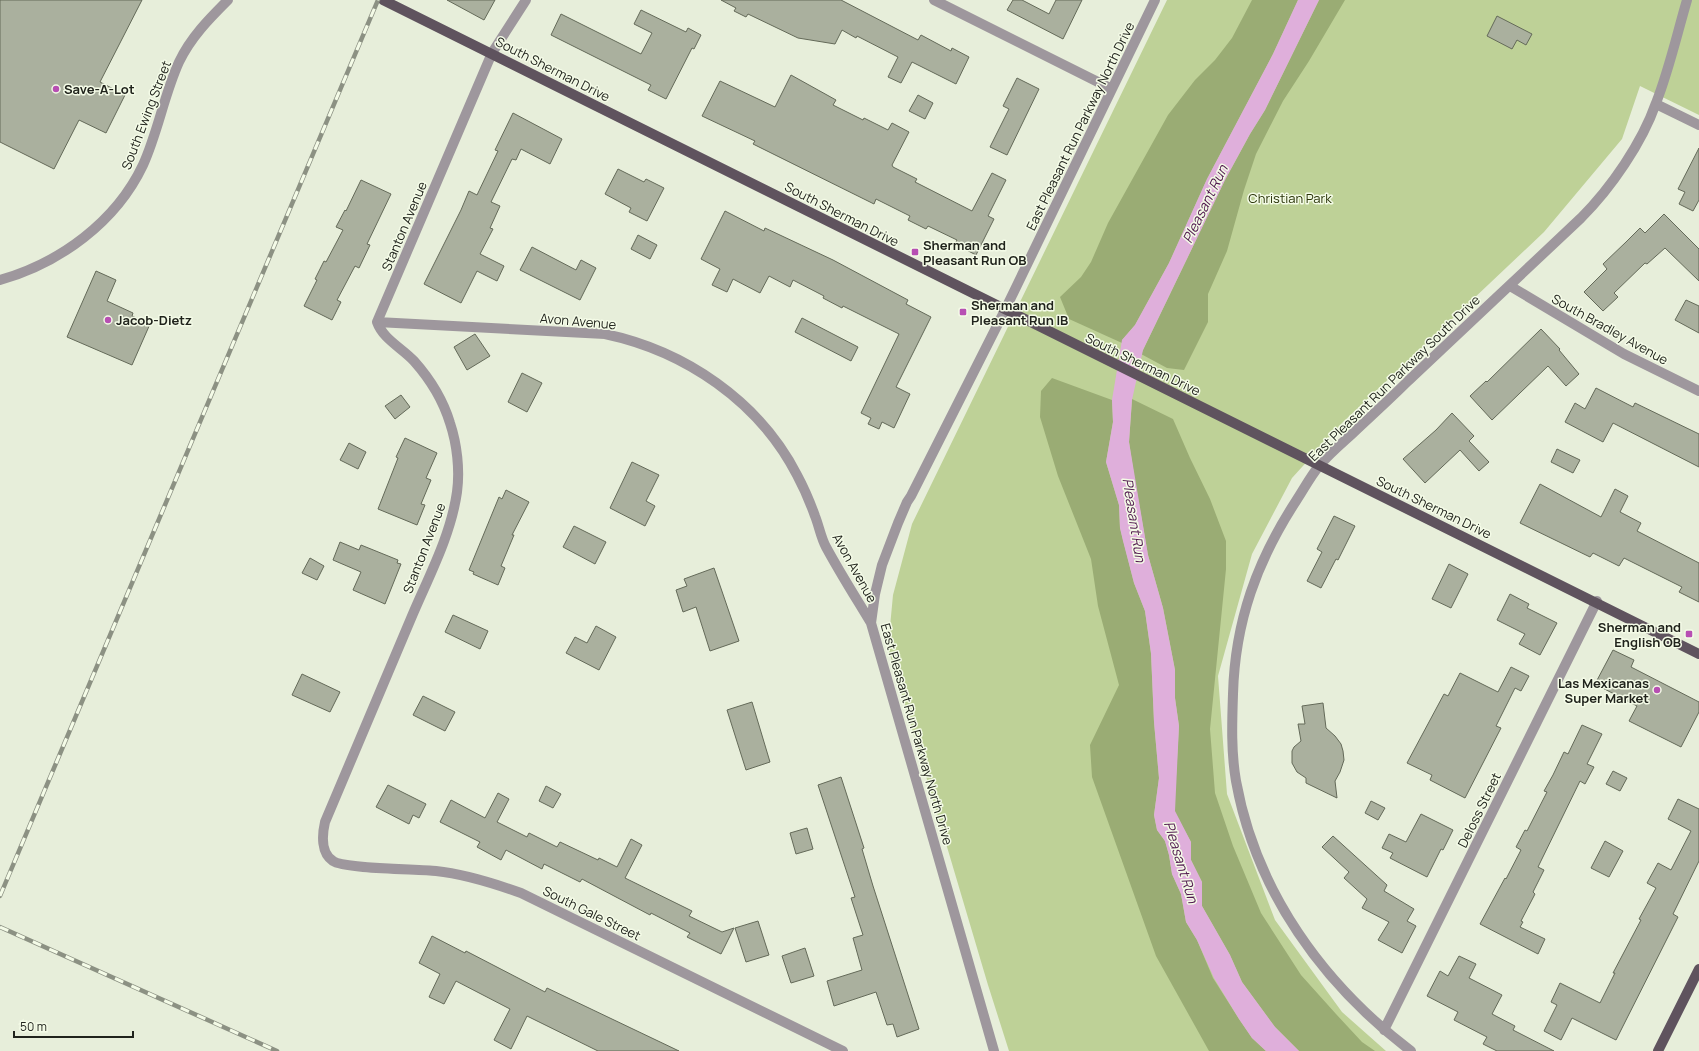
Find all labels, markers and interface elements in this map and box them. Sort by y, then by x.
street label: East Pleasant Run Parkway North Drive [1022,18,1139,233]
street label: South Sherman Drive [493,32,614,106]
street label: South Ewing Street [117,58,175,172]
place label: Save-A-Lot [64,80,135,98]
marker: Save-A-Lot [51,84,61,94]
water label: Pleasant Run [1177,161,1232,246]
street label: South Sherman Drive [782,177,903,251]
street label: Stanton Avenue [377,178,431,274]
park label: Christian Park [1248,189,1332,207]
place label: Sherman and Pleasant Run OB [923,236,1026,269]
marker: Sherman and Pleasant Run OB [910,247,920,257]
street label: South Bradley Avenue [1548,289,1672,369]
street label: East Pleasant Run Parkway South Drive [1304,291,1484,465]
place label: Sherman and Pleasant Run IB [971,296,1068,329]
marker: Sherman and Pleasant Run IB [958,307,968,317]
street label: Avon Avenue [539,309,617,333]
place label: Jacob-Dietz [116,311,192,329]
marker: Jacob-Dietz [103,315,113,325]
street label: South Sherman Drive [1082,328,1204,400]
street label: South Sherman Drive [1373,471,1495,543]
water label: Pleasant Run [1118,477,1151,564]
street label: Stanton Avenue [398,500,450,596]
street label: Avon Avenue [829,530,882,606]
place label: Sherman and English OB [1598,618,1681,651]
street label: East Pleasant Run Parkway North Drive [877,621,957,847]
marker: Sherman and English OB [1684,629,1694,639]
place label: Las Mexicanas Super Market [1558,674,1649,707]
marker: Las Mexicanas Super Market [1652,685,1662,695]
street label: Deloss Street [1453,769,1505,851]
water label: Pleasant Run [1160,819,1203,906]
street label: South Gale Street [540,882,644,944]
scale bar [14,1013,133,1039]
text: 50 m [20,1018,47,1035]

